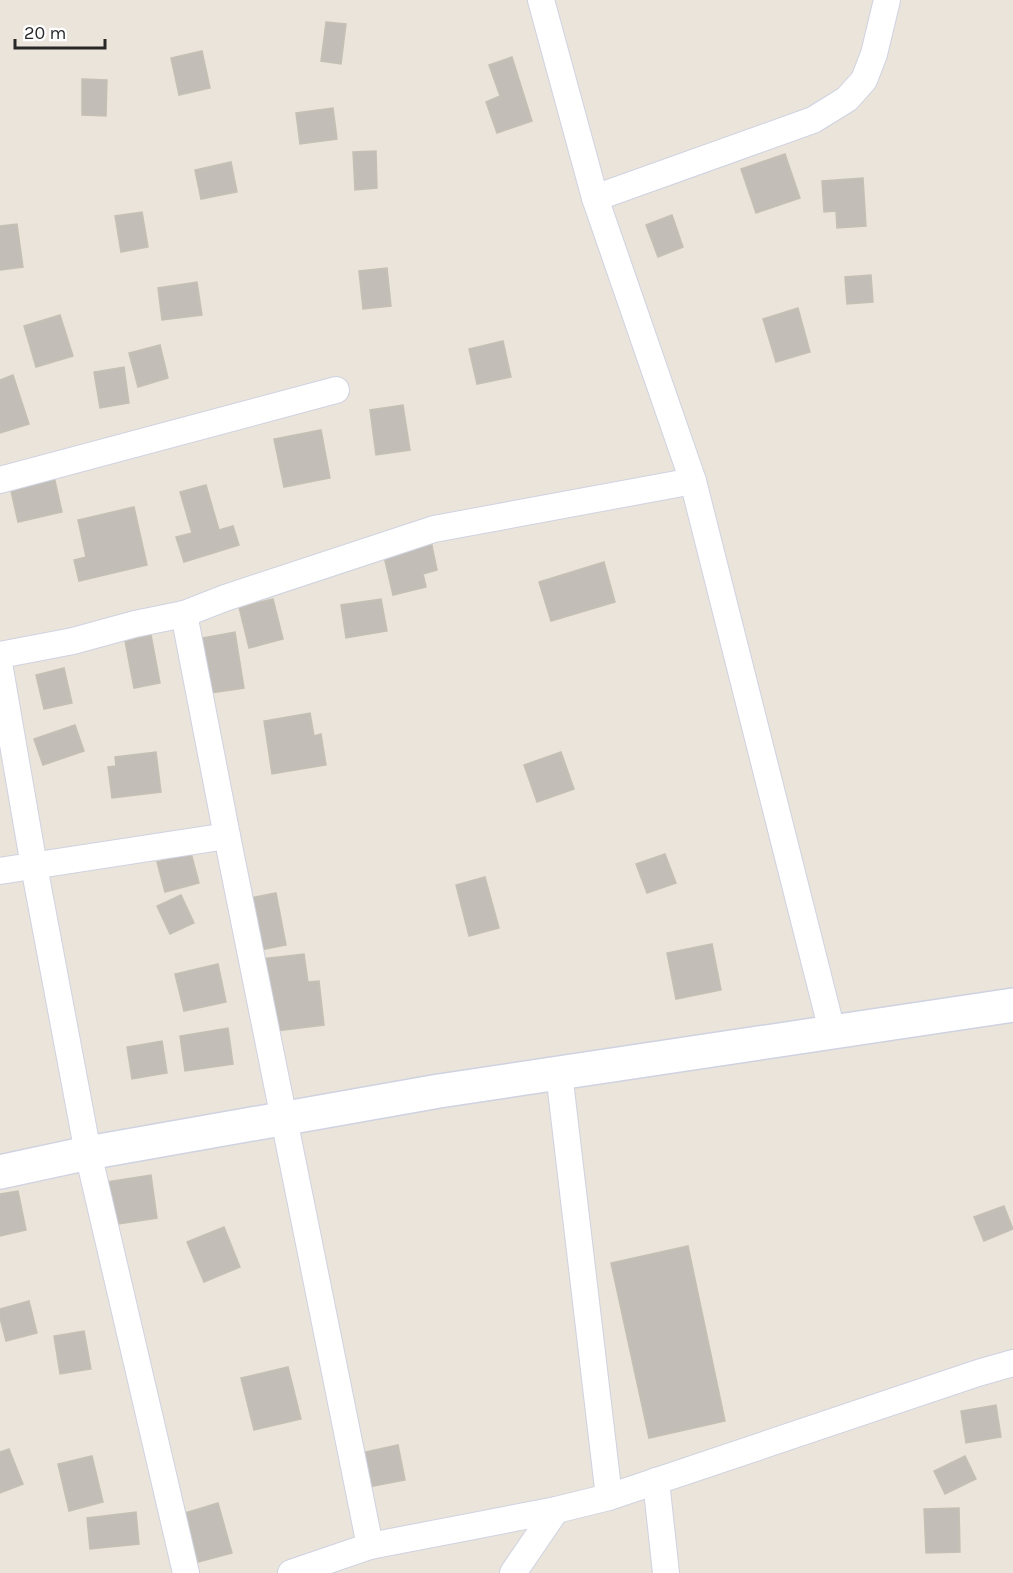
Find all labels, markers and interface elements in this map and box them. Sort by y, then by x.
scale bar [15,12,105,50]
text: 20 m [24,22,66,44]

